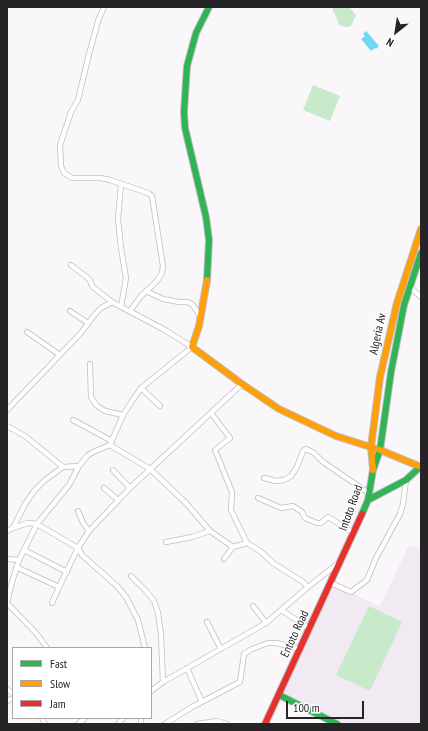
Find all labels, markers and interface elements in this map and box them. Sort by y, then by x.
north arrow [376,12,416,52]
text: N [384,35,396,50]
street label: Algeria Av [367,312,389,356]
street label: Intoto Road [336,483,366,533]
street label: Entoto Road [278,608,312,660]
legend [12,647,152,719]
text: Fast [50,656,67,671]
text: Slow [50,676,70,691]
scale bar [288,693,366,719]
text: Jam [50,696,66,711]
text: 100 m [293,700,320,715]

